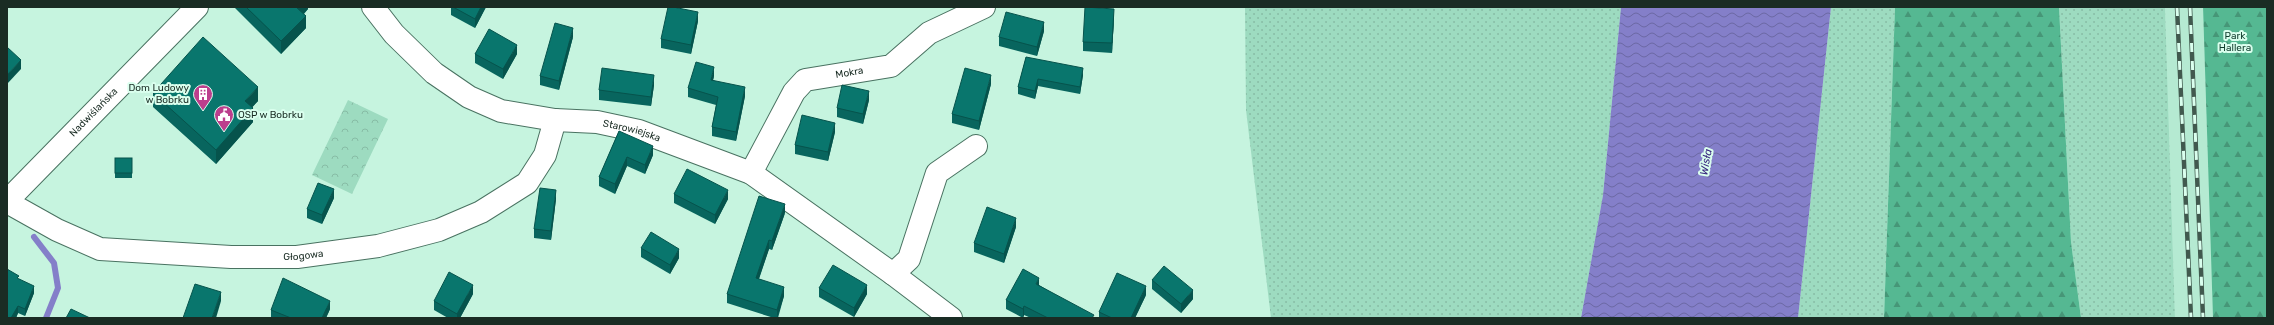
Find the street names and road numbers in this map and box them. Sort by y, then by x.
street label: Mokra [835,65,864,81]
street label: Nadwiślańska [67,85,120,139]
street label: Starowiejska [602,117,662,145]
street label: Głogowa [283,247,324,263]

